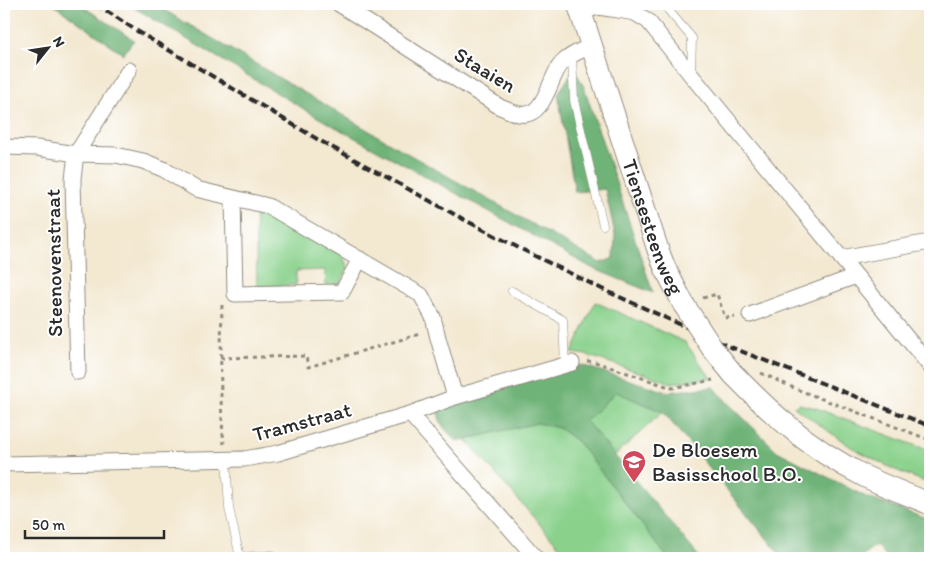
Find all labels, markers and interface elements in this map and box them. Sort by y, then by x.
north arrow [22,22,72,72]
text: N [49,33,69,50]
street label: Staaien [450,41,521,98]
street label: Tiensesteenweg [617,156,690,299]
street label: Steenovenstraat [40,189,67,337]
street label: Tramstraat [250,396,354,447]
place label: De Bloesem Basisschool B.O. [652,437,802,486]
school or university icon: De Bloesem Basisschool B.O. [621,449,647,483]
scale bar [25,507,164,539]
text: 50 m [32,516,65,534]

